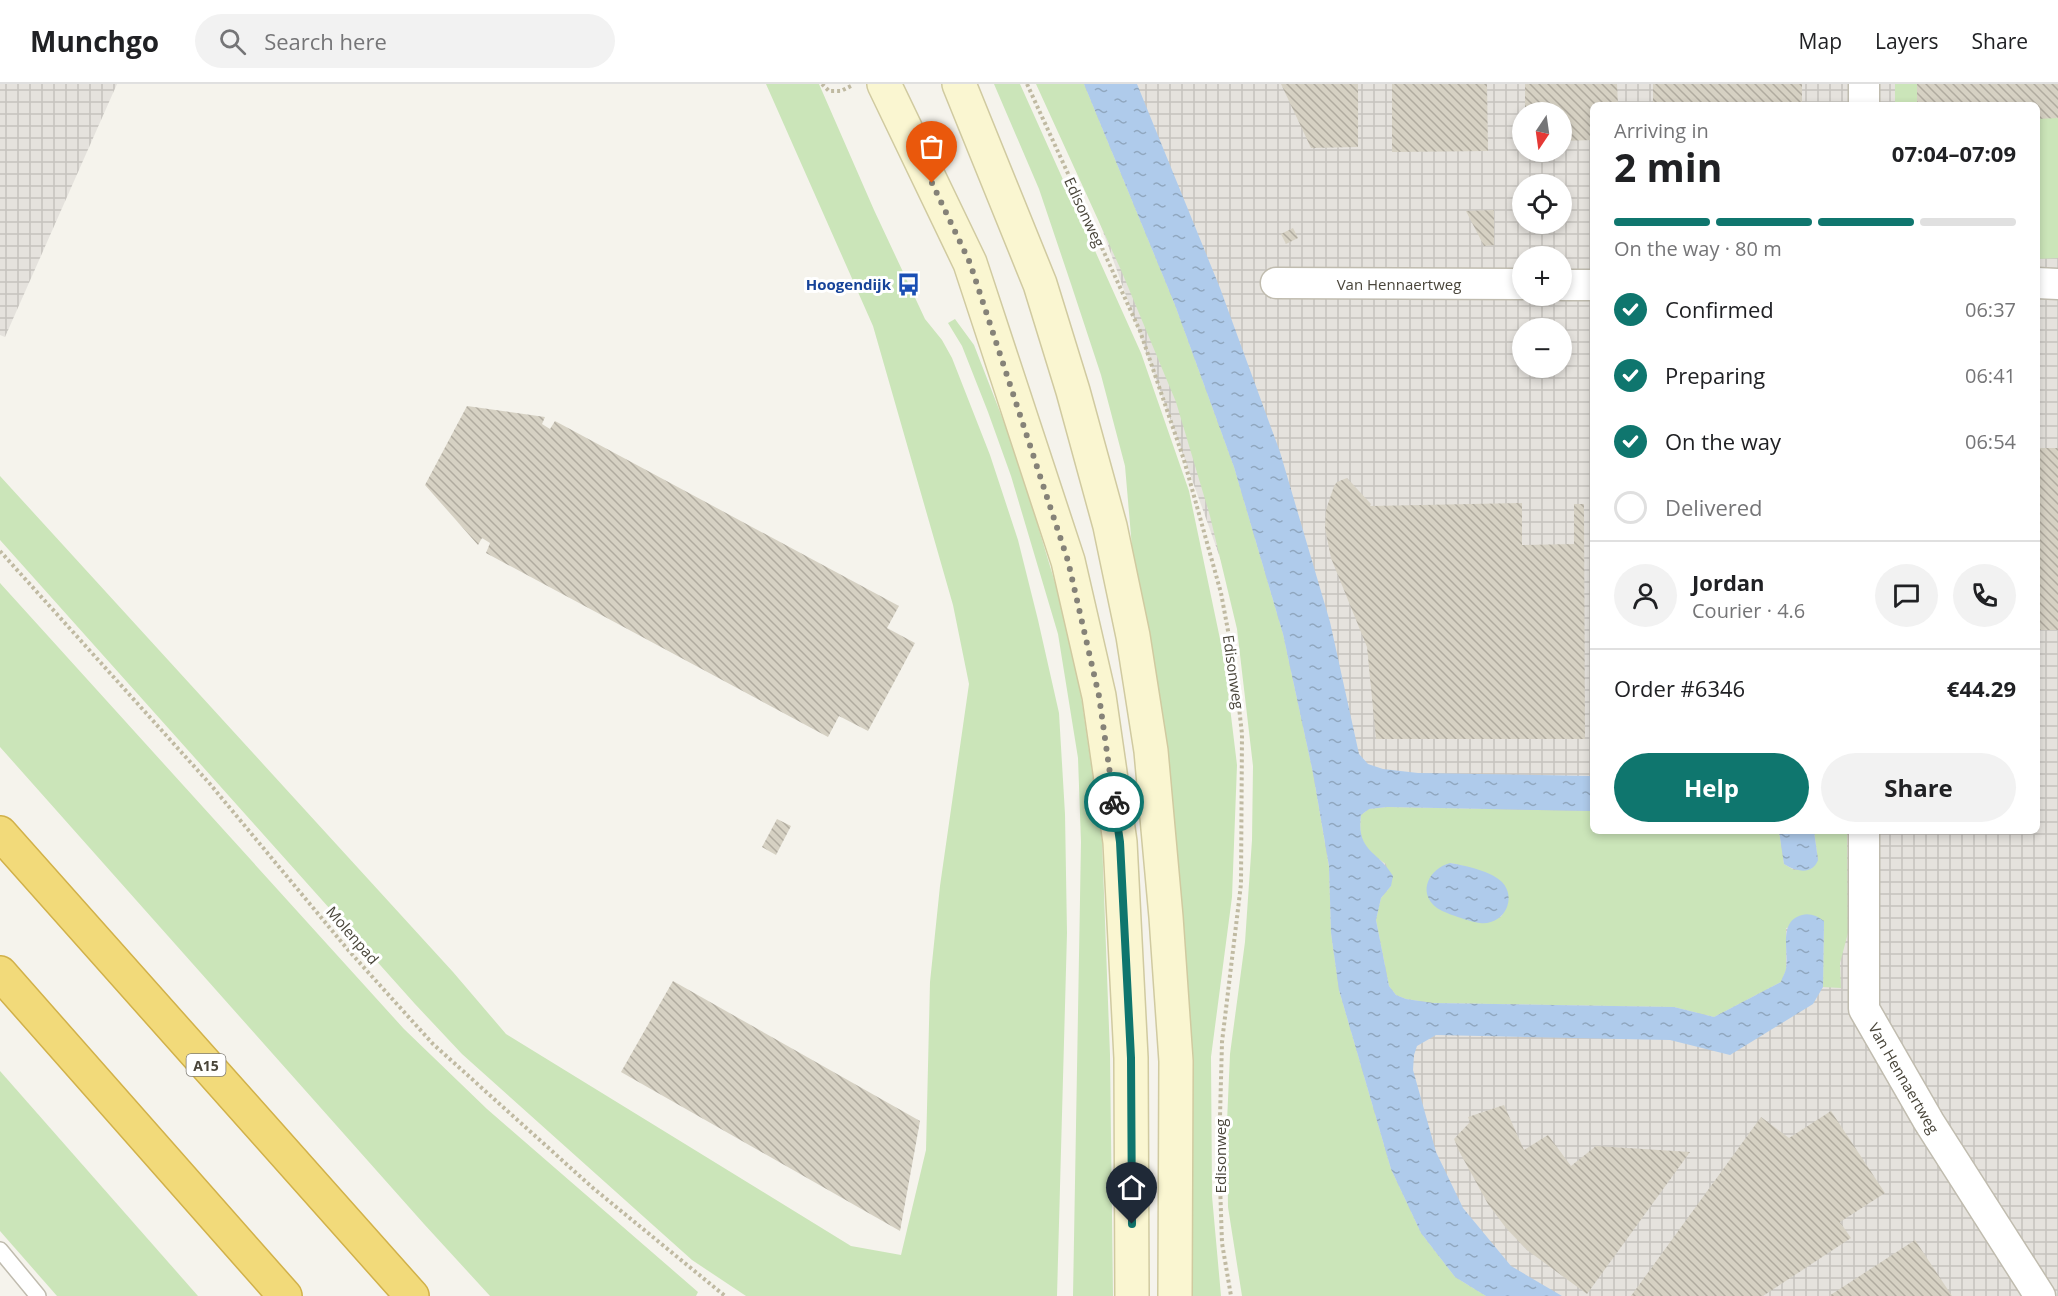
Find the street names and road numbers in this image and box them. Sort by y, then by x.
street label: Edisonweg [1060,174,1110,250]
street label: Van Hennaertweg [1337,274,1461,294]
street label: Edisonweg [1219,634,1249,710]
street label: Molenpad [322,902,384,968]
street label: Van Hennaertweg [1864,1019,1944,1137]
road number: A15 [186,1054,226,1076]
street label: Edisonweg [1210,1119,1230,1193]

